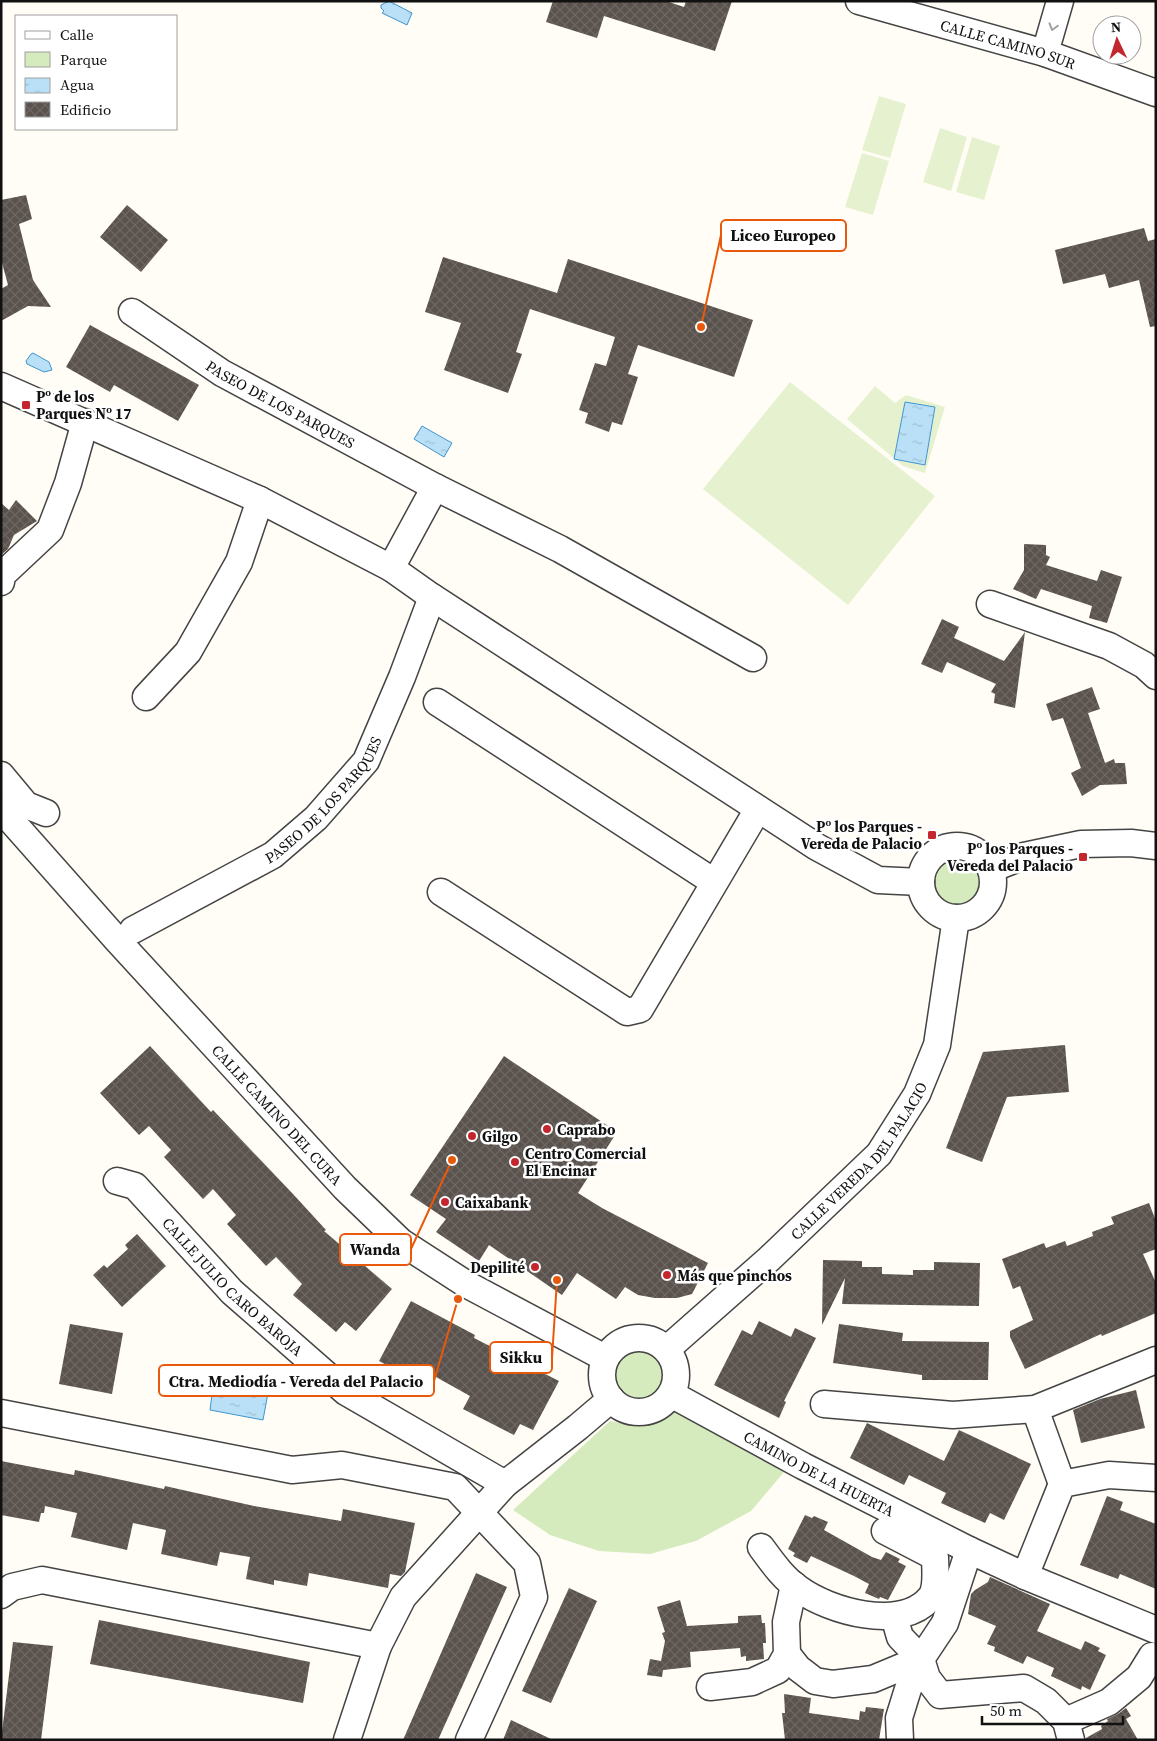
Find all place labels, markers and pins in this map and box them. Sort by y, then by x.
callout: Liceo Europeo [721,220,846,251]
place label: Pº de los Parques Nº 17 [36,386,131,424]
marker: Pº de los Parques Nº 17 [20,399,32,411]
place label: Pº los Parques - Vereda de Palacio [801,816,923,854]
marker: Pº los Parques - Vereda de Palacio [926,829,938,841]
place label: Pº los Parques - Vereda del Palacio [947,838,1074,876]
marker: Pº los Parques - Vereda del Palacio [1077,851,1089,863]
place label: Caprabo [557,1119,616,1140]
marker: Caprabo [541,1123,553,1135]
place label: Gilgo [482,1126,518,1147]
marker: Gilgo [466,1130,478,1142]
place label: Centro Comercial El Encinar [525,1143,646,1181]
marker: Centro Comercial El Encinar [509,1156,521,1168]
place label: Caixabank [455,1192,528,1213]
marker: Caixabank [439,1196,451,1208]
callout: Wanda [340,1234,411,1265]
place label: Depilité [470,1257,525,1278]
marker: Depilité [529,1261,541,1273]
place label: Más que pinchos [677,1265,792,1286]
marker: Más que pinchos [661,1269,673,1281]
callout: Sikku [490,1342,552,1373]
callout: Ctra. Mediodía - Vereda del Palacio [159,1365,434,1396]

